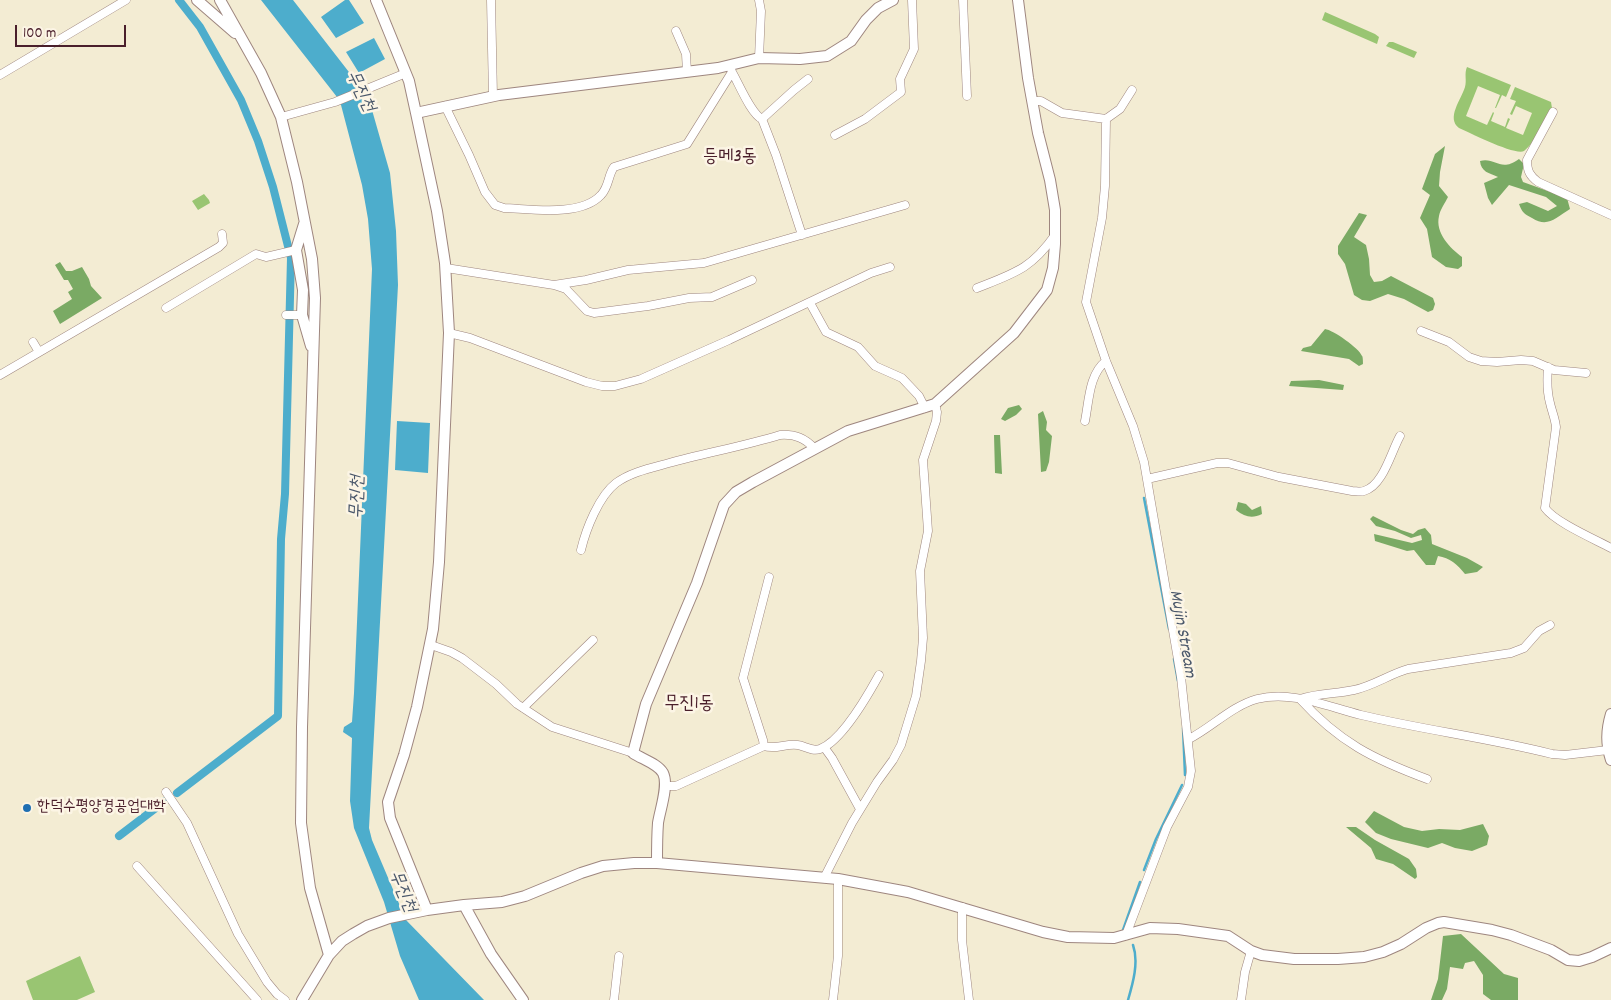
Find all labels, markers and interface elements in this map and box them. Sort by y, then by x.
scale bar [18,15,129,47]
text: 100 m [23,23,56,45]
water label: 무진천 [340,68,378,116]
district label: 등메3동 [703,147,757,169]
water label: 무진천 [347,475,371,519]
water label: Mujin Stream [1163,588,1199,680]
district label: 무진1동 [664,694,714,716]
place label: 한덕수평양경공업대학 [37,798,166,818]
marker: 한덕수평양경공업대학 [21,802,33,814]
water label: 무진천 [383,868,419,916]

